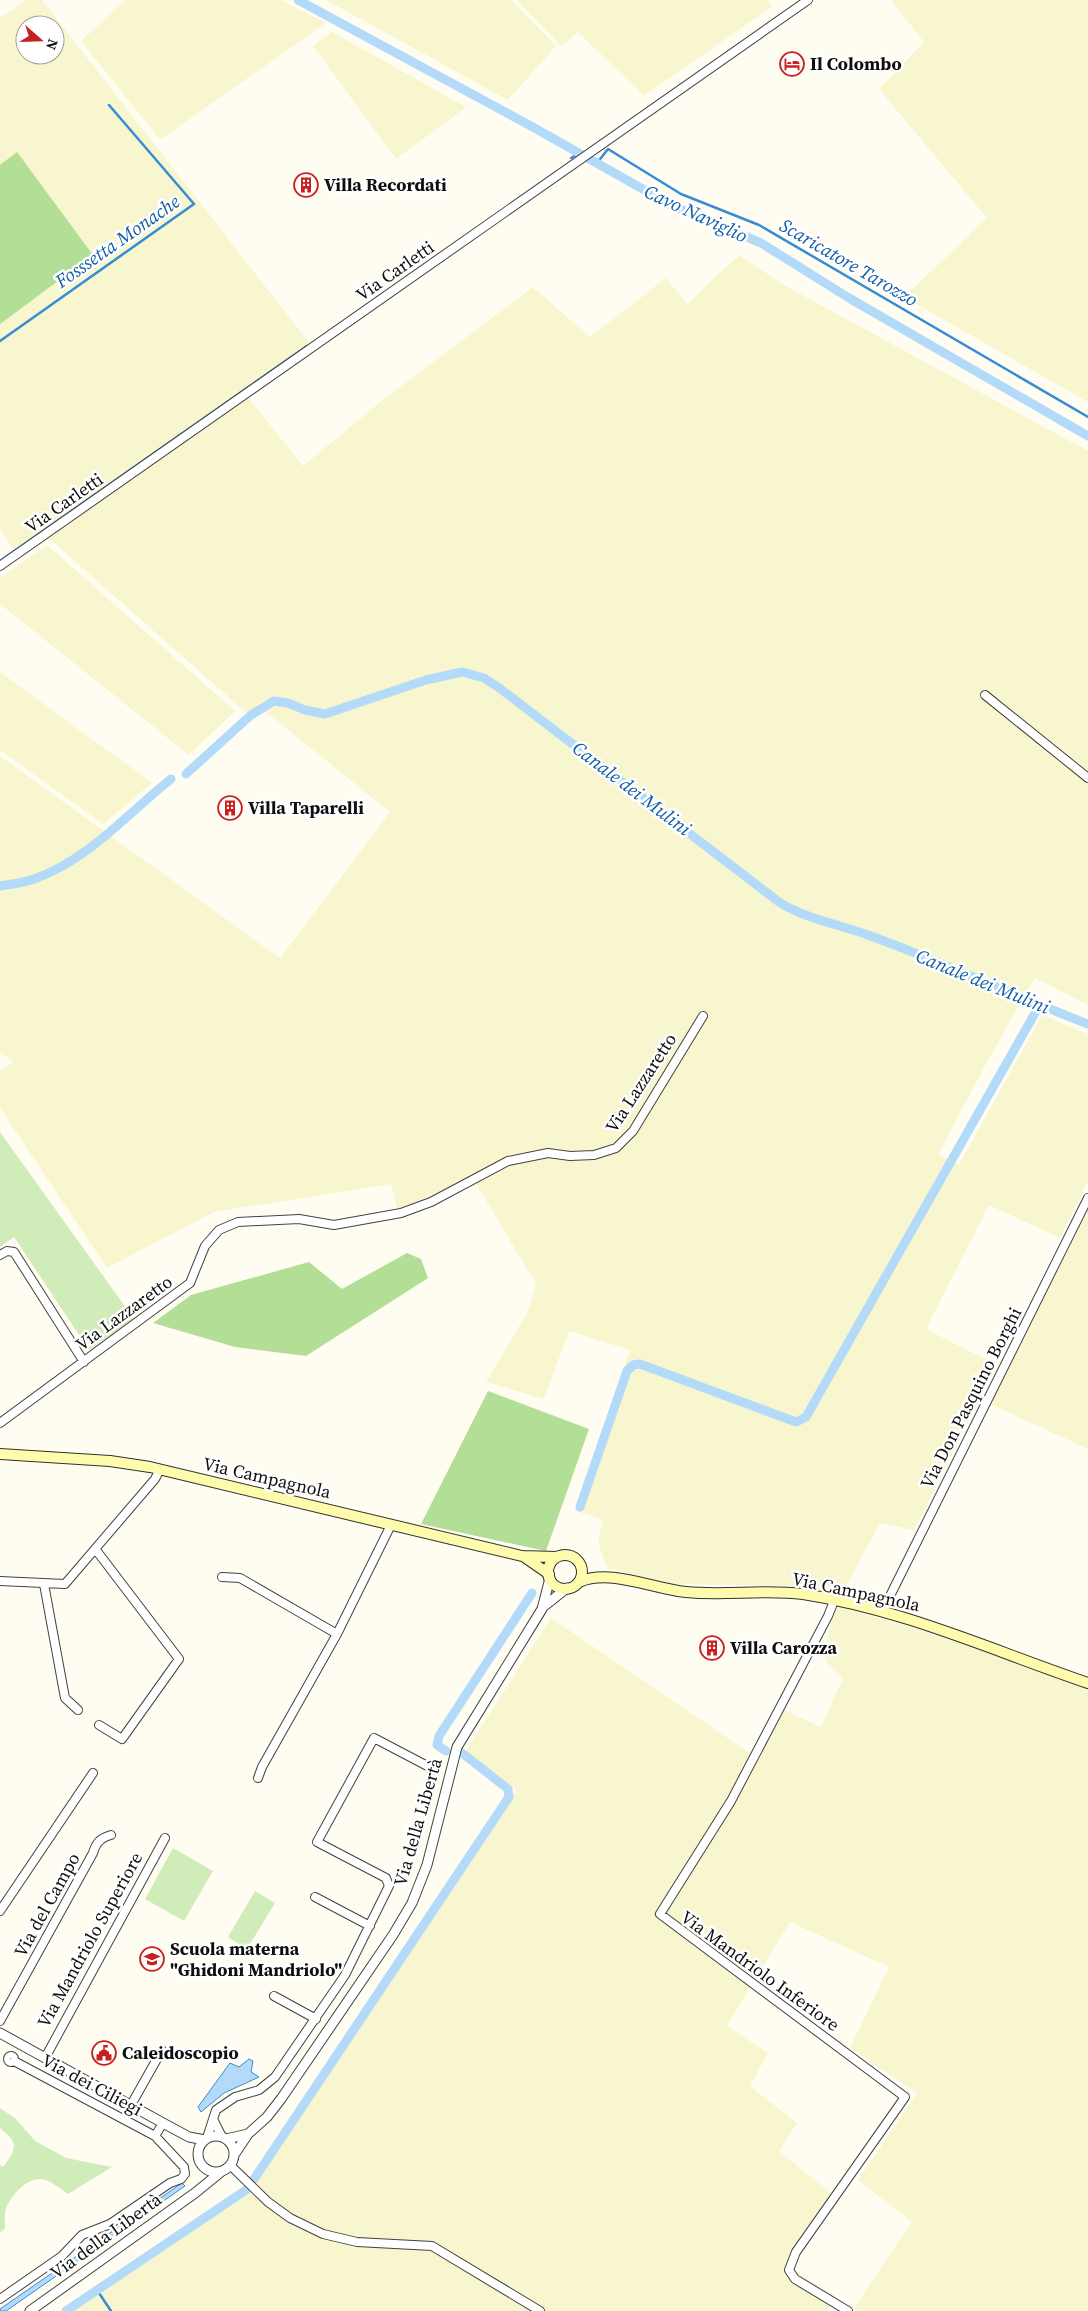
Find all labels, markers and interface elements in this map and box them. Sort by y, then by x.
north arrow [15,15,65,65]
text: N [41,36,63,53]
hotel icon: Il Colombo [779,51,805,77]
place label: Il Colombo [810,51,902,76]
building icon: Villa Recordati [293,172,319,198]
place label: Villa Recordati [324,172,447,197]
water label: Cavo Naviglio [640,178,752,248]
water label: Fosssetta Monache [49,188,185,294]
water label: Scaricatore Tarozzo [775,212,923,312]
street label: Via Carletti [351,235,439,307]
street label: Via Carletti [20,467,108,539]
water label: Canale dei Mulini [567,735,697,841]
building icon: Villa Taparelli [217,795,243,821]
place label: Villa Taparelli [248,795,364,820]
water label: Canale dei Mulini [912,942,1054,1020]
street label: Via Lazzaretto [599,1028,682,1137]
street label: Via Lazzaretto [70,1269,177,1356]
street label: Via Don Pasquino Borghi [914,1303,1027,1493]
street label: Via Campagnola [201,1451,334,1505]
street label: Via Campagnola [790,1566,923,1617]
building icon: Villa Carozza [699,1635,725,1661]
place label: Villa Carozza [730,1635,837,1660]
street label: Via della Libertà [387,1754,448,1889]
street label: Via del Campo [8,1848,86,1961]
street label: Via Mandriolo Superiore [31,1848,148,2032]
street label: Via Mandriolo Inferiore [676,1904,845,2037]
place label: Scuola materna "Ghidoni Mandriolo" [170,1936,342,1982]
school or university icon: Scuola materna "Ghidoni Mandriolo" [139,1946,165,1972]
public building icon: Caleidoscopio [91,2040,117,2066]
place label: Caleidoscopio [122,2040,239,2065]
street label: Via dei Ciliegi [38,2048,147,2122]
street label: Via della Libertà [45,2186,167,2285]

